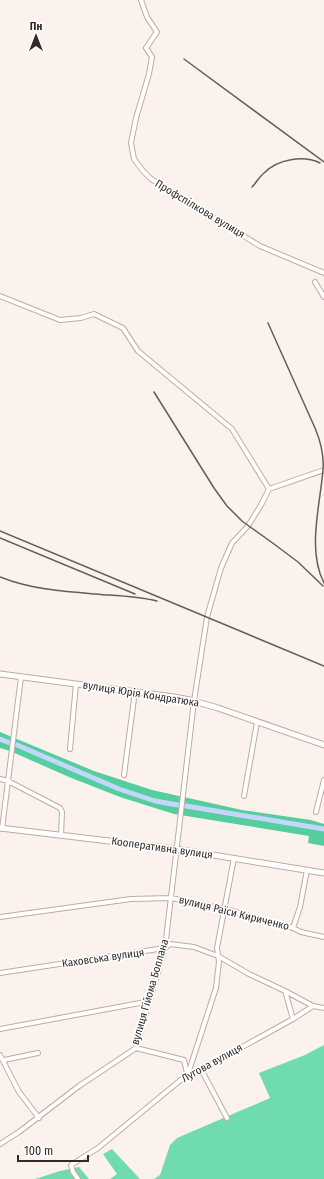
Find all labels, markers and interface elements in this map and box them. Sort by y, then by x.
north arrow [16,16,56,56]
text: Пн [30,20,42,33]
street label: Профспілкова вулиця [153,177,247,241]
street label: вулиця Юрія Кондратюка [82,678,200,710]
street label: Кооперативна вулиця [110,834,214,862]
street label: вулиця Раїси Кириченко [177,893,291,933]
street label: вулиця Гійома Боплана [129,938,171,1046]
street label: Каховська вулиця [61,946,145,970]
street label: Лугова вулиця [179,1041,245,1085]
scale bar [18,1137,88,1163]
text: 100 m [24,1144,53,1158]

